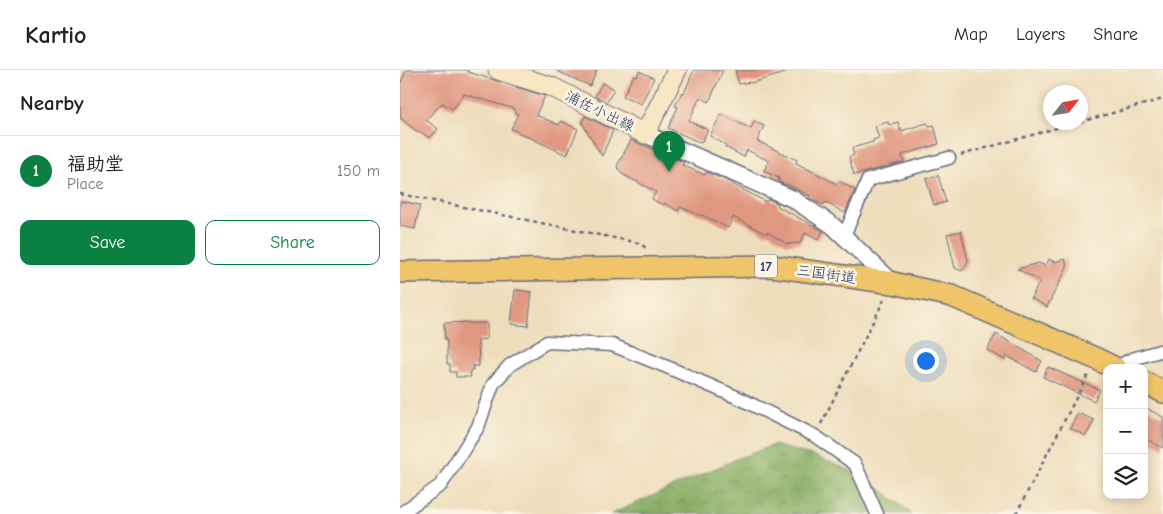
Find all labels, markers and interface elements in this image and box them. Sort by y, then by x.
text: Kartio [25,21,87,49]
text: Map [954,24,988,45]
text: Layers [1016,24,1065,45]
text: Share [1093,24,1138,45]
north arrow [1043,85,1088,130]
street label: 浦佐小出線 [562,86,638,136]
text: Nearby [20,91,84,115]
pin: 1 [653,131,685,172]
text: 福助堂 [67,153,124,175]
text: 1 [33,162,39,180]
text: 150 m [337,162,380,180]
text: Place [67,175,103,193]
button: Save [20,220,195,265]
button: Share [205,220,380,265]
road number: 17 [755,255,777,278]
street label: 三国街道 [795,261,857,287]
your location [913,348,939,374]
map controls [1103,364,1148,499]
button: + [1103,364,1148,409]
button: − [1103,409,1148,454]
button: layers [1103,454,1148,499]

